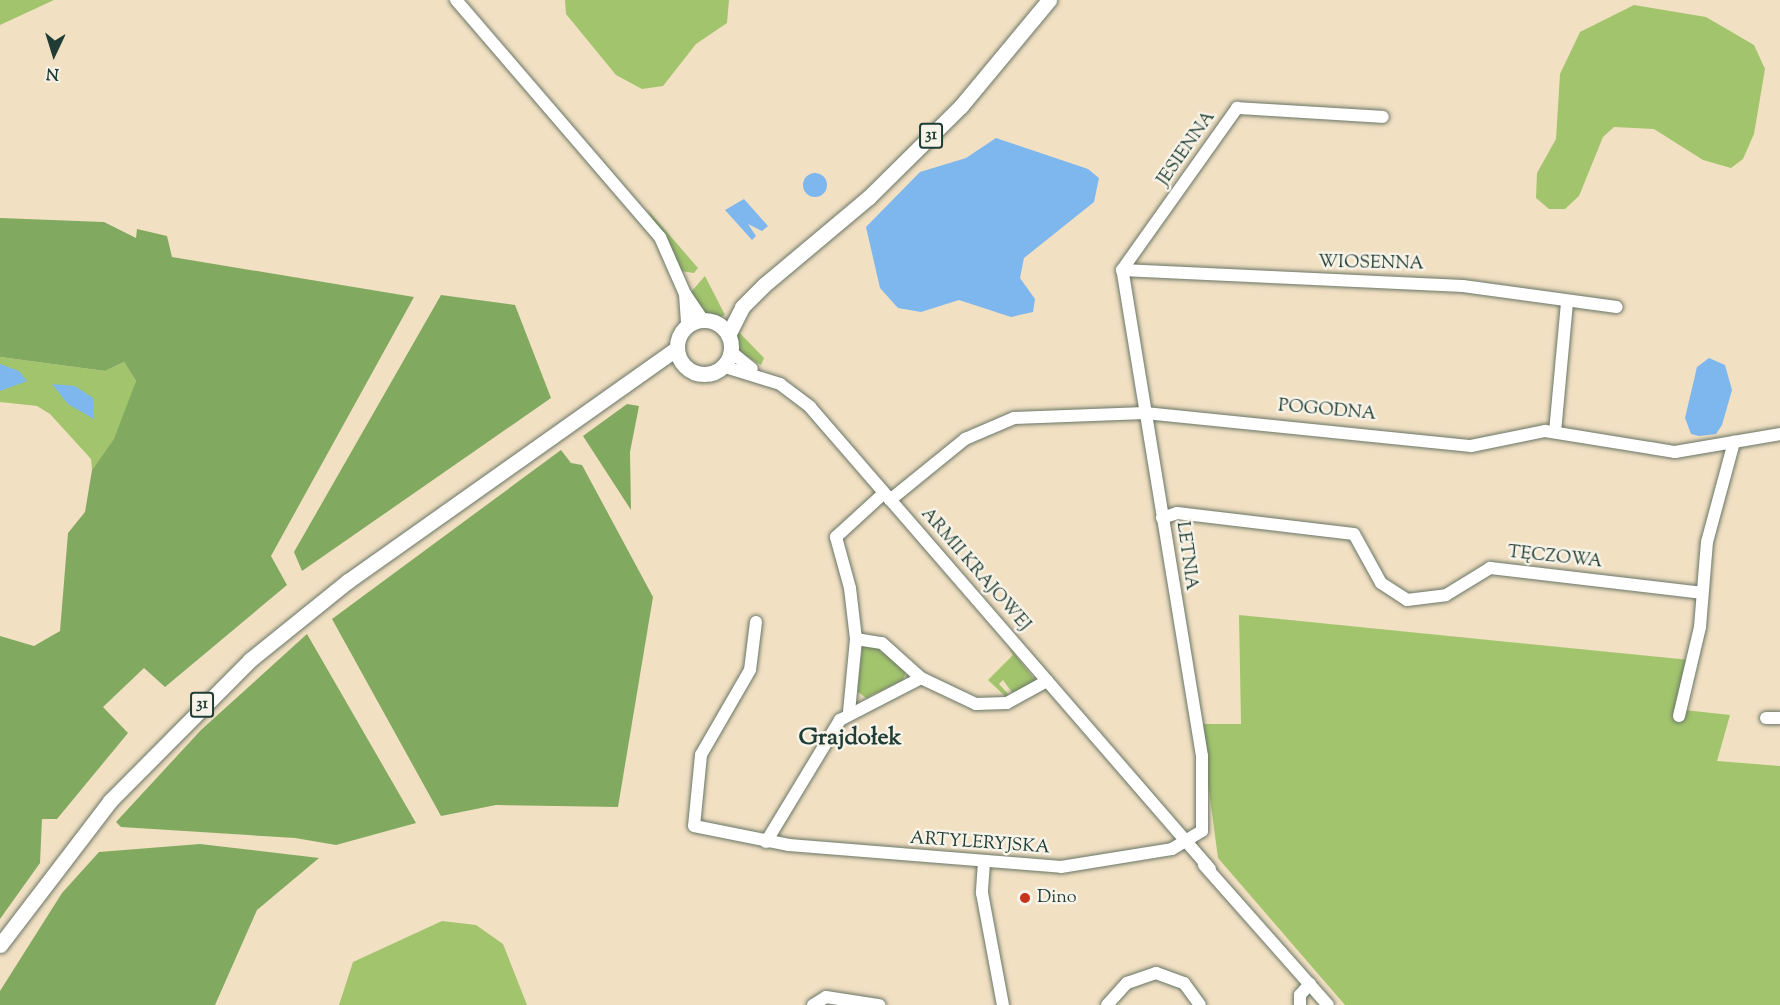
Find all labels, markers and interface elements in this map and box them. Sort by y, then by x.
north arrow [24,24,84,84]
text: N [46,61,60,84]
street label: JESIENNA [1153,107,1221,191]
road number: 31 [919,123,943,149]
street label: WIOSENNA [1318,252,1424,276]
street label: POGODNA [1277,396,1377,426]
street label: ARMII KRAJOWEJ [916,504,1034,636]
street label: LETNIA [1170,520,1202,592]
street label: TĘCZOWA [1507,542,1603,574]
road number: 31 [190,692,214,718]
district label: Grajdołek [798,725,902,753]
street label: ARTYLERYJSKA [909,828,1051,860]
place label: Dino [1037,887,1077,909]
marker: Dino [1018,891,1032,905]

